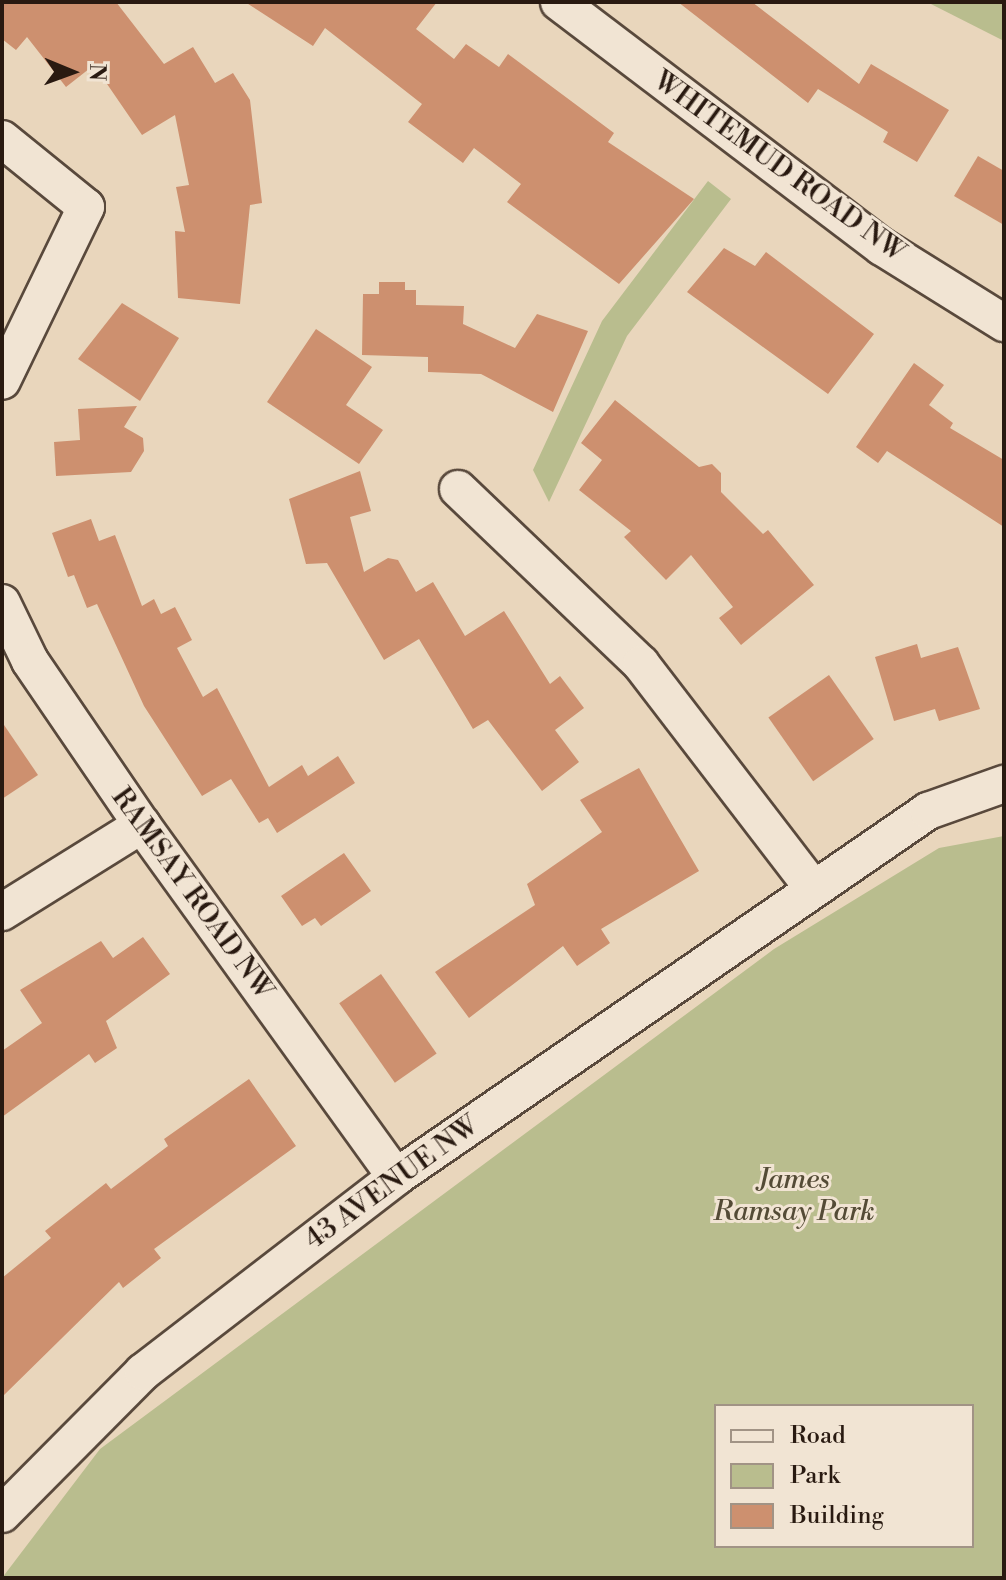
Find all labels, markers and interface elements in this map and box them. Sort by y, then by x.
north arrow [32,32,112,112]
text: N [83,63,110,81]
street label: WHITEMUD ROAD NW [647,64,911,270]
street label: RAMSAY ROAD NW [104,781,280,1007]
street label: 43 AVENUE NW [299,1109,485,1257]
park label: James Ramsay Park [713,1163,875,1229]
legend [714,1404,974,1548]
text: Road [790,1421,846,1451]
text: Park [790,1461,840,1491]
text: Building [790,1501,884,1531]

